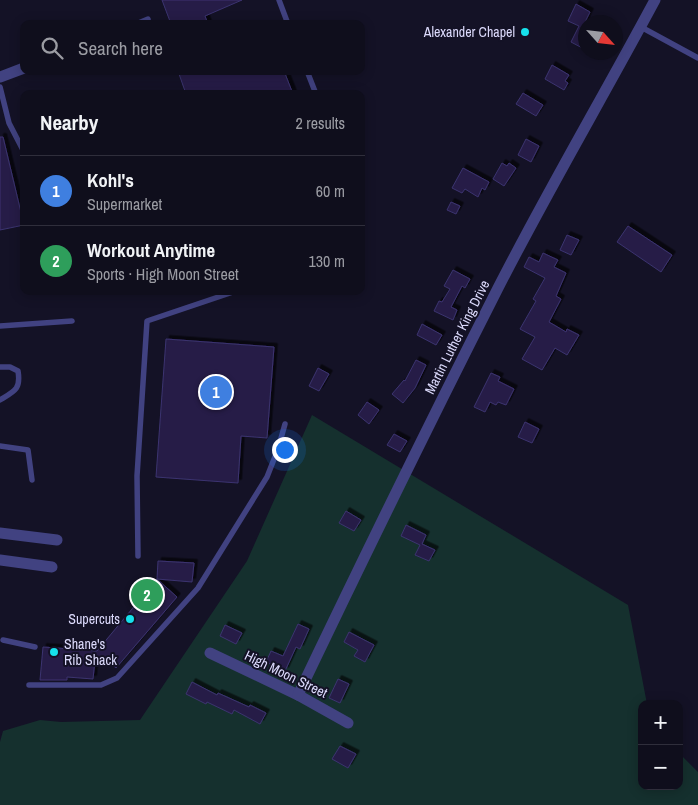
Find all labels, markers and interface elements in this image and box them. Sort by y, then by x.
north arrow [578,15,623,60]
search box [20,20,365,75]
place label: Alexander Chapel [423,23,515,41]
marker: Alexander Chapel [519,26,531,38]
icon: search [38,34,66,62]
text: Search here [78,35,163,61]
text: Nearby [40,108,98,137]
text: 2 results [295,112,345,134]
text: Kohl's [87,167,134,193]
text: 1 [52,180,60,202]
text: 60 m [316,180,345,202]
text: Supermarket [87,193,162,215]
text: Workout Anytime [87,237,215,263]
text: 2 [52,250,60,272]
text: 130 m [309,250,345,272]
text: Sports · High Moon Street [87,263,239,285]
street label: Martin Luther King Drive [420,277,494,397]
pin: 1 [200,373,232,411]
your location [272,437,298,463]
pin: 2 [131,576,163,614]
place label: Supercuts [68,610,120,628]
marker: Supercuts [124,613,136,625]
place label: Shane's Rib Shack [64,635,117,669]
marker: Shane's Rib Shack [48,646,60,658]
street label: High Moon Street [242,646,330,702]
map controls [638,700,683,790]
button: + [638,700,683,745]
button: − [638,745,683,790]

